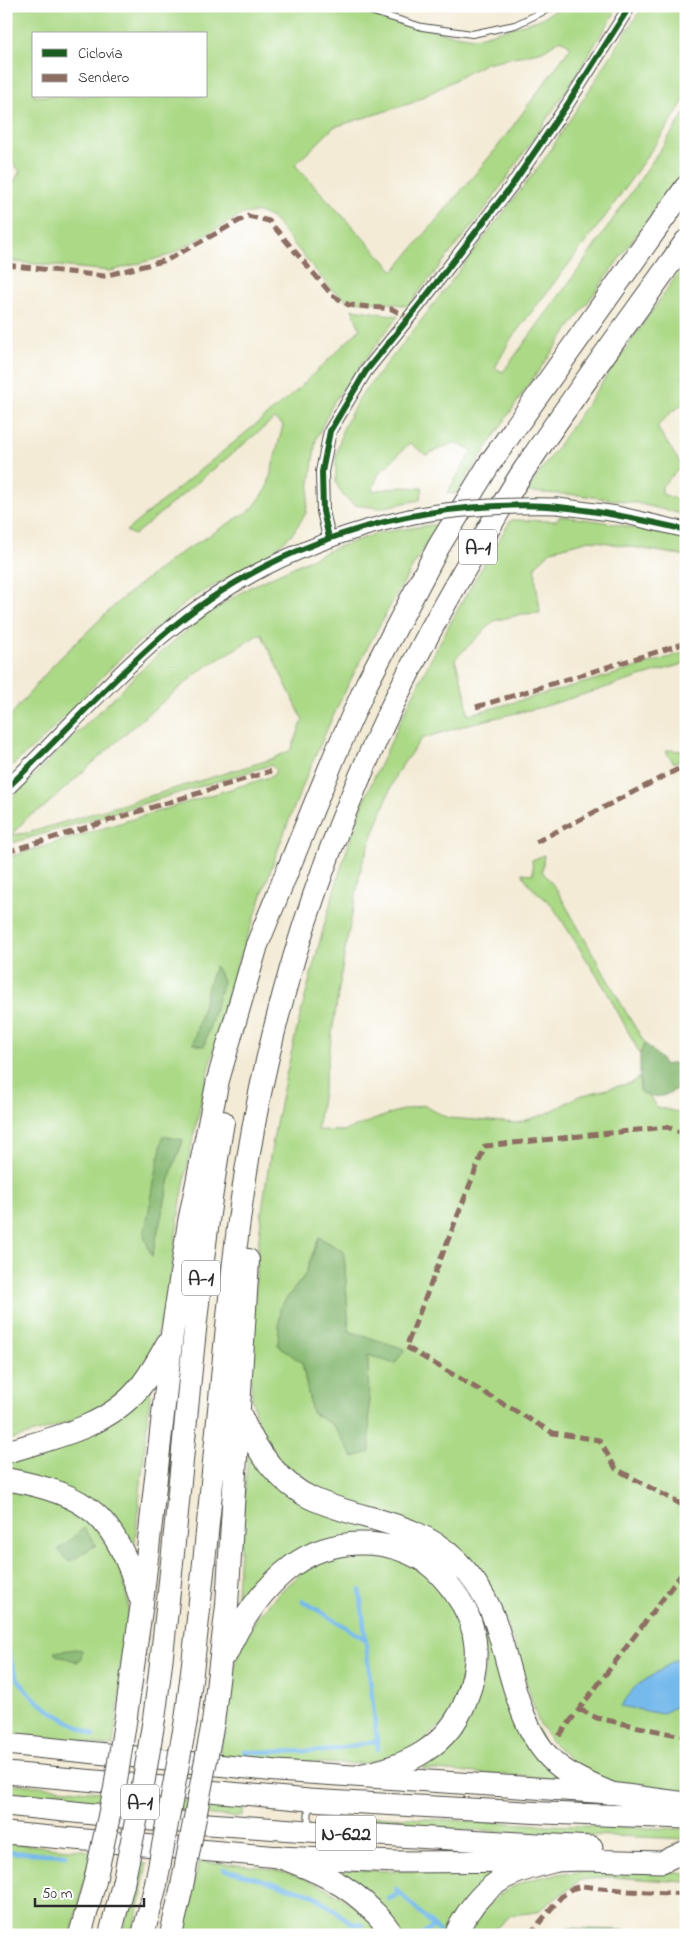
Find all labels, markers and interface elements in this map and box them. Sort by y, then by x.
legend [32,32,208,98]
text: Ciclovía [78,43,123,65]
text: Sendero [78,67,130,89]
road number: A-1 [459,530,497,564]
road number: A-1 [182,1260,220,1296]
road number: A-1 [121,1784,159,1820]
road number: N-622 [316,1816,376,1850]
scale bar [35,1876,144,1908]
text: 50 m [42,1883,73,1905]

